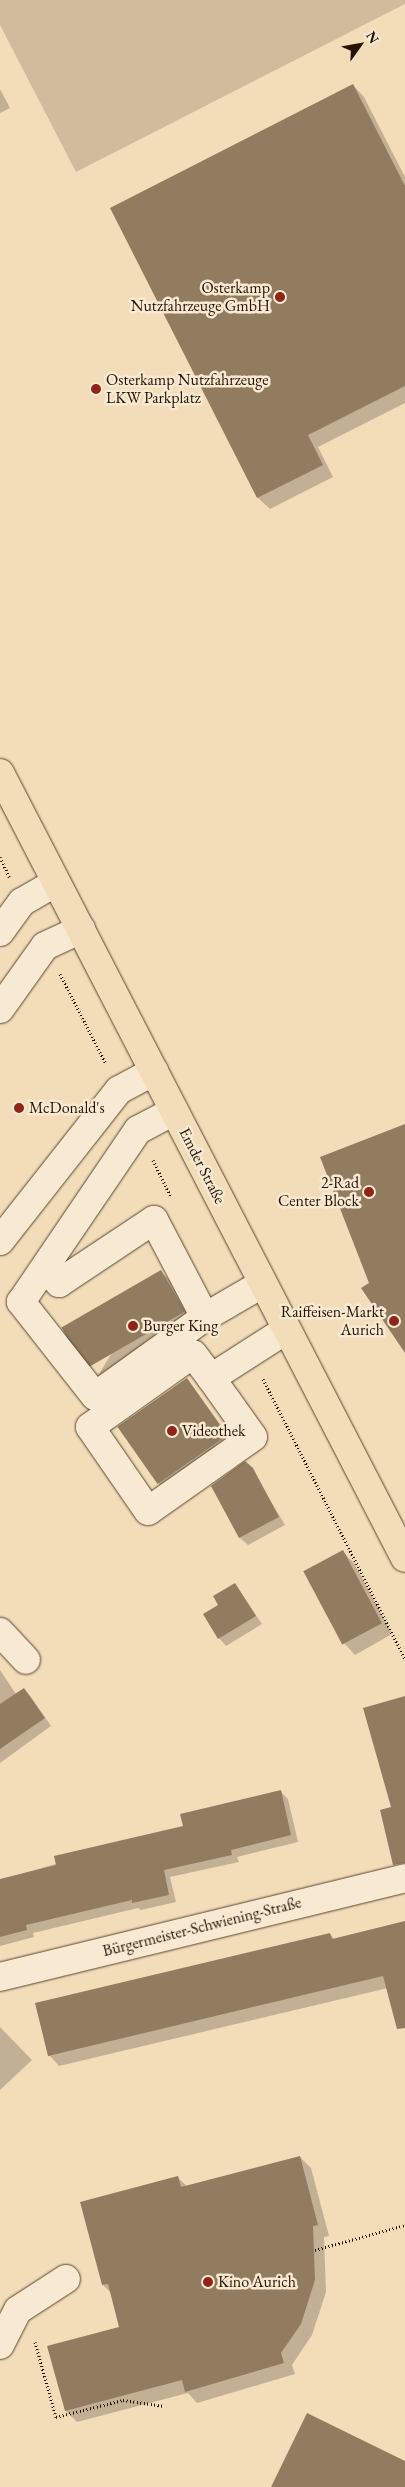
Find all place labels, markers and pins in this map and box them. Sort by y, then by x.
place label: Osterkamp Nutzfahrzeuge GmbH [131,278,270,316]
marker: Osterkamp Nutzfahrzeuge GmbH [274,291,286,303]
place label: Osterkamp Nutzfahrzeuge LKW Parkplatz [106,370,269,408]
marker: Osterkamp Nutzfahrzeuge LKW Parkplatz [90,383,102,395]
place label: McDonald's [29,1098,105,1118]
marker: McDonald's [13,1102,25,1114]
place label: 2-Rad Center Block [278,1173,359,1211]
marker: 2-Rad Center Block [363,1186,375,1198]
place label: Raiffeisen-Markt Aurich [281,1302,384,1340]
marker: Raiffeisen-Markt Aurich [388,1315,400,1327]
place label: Burger King [143,1316,218,1336]
marker: Burger King [127,1320,139,1332]
place label: Videothek [182,1421,245,1441]
marker: Videothek [166,1425,178,1437]
place label: Kino Aurich [218,2272,296,2292]
marker: Kino Aurich [202,2276,214,2288]

